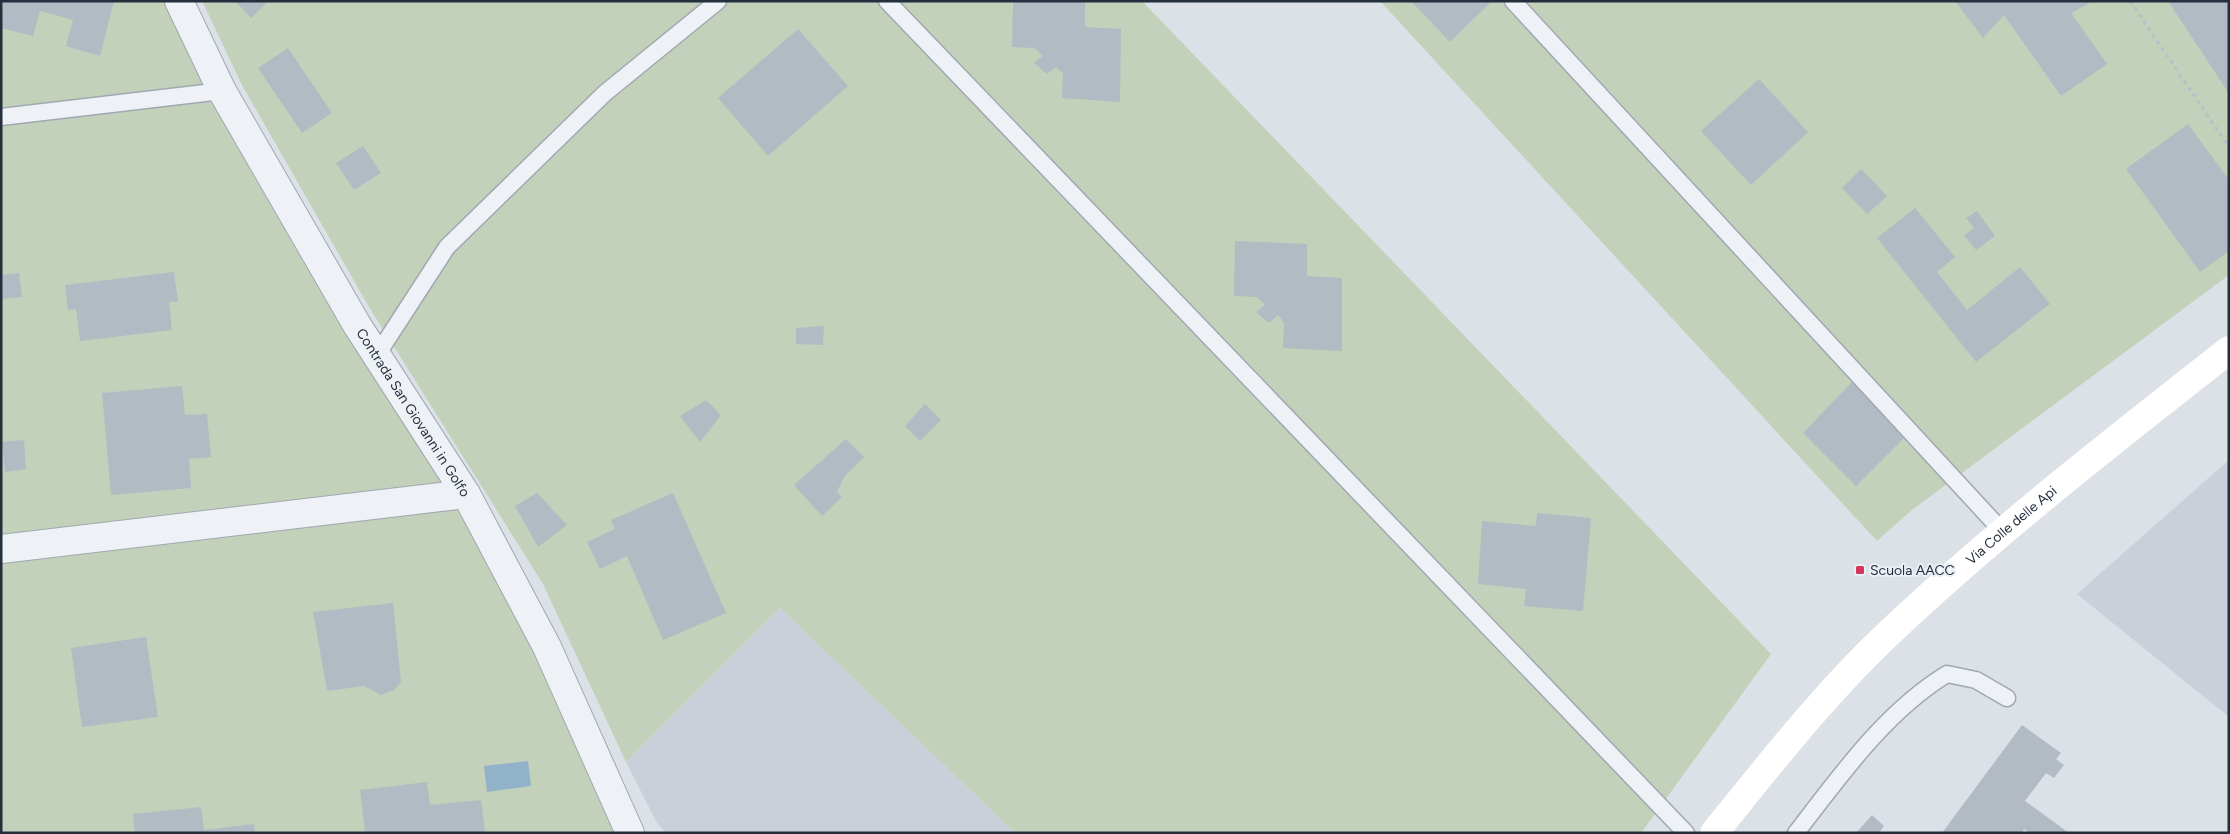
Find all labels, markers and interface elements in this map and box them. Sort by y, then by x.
street label: Contrada San Giovanni in Golfo [352,325,474,500]
street label: Via Colle delle Api [1963,482,2060,568]
place label: Scuola AACC [1870,562,1955,579]
marker: Scuola AACC [1854,564,1866,576]

